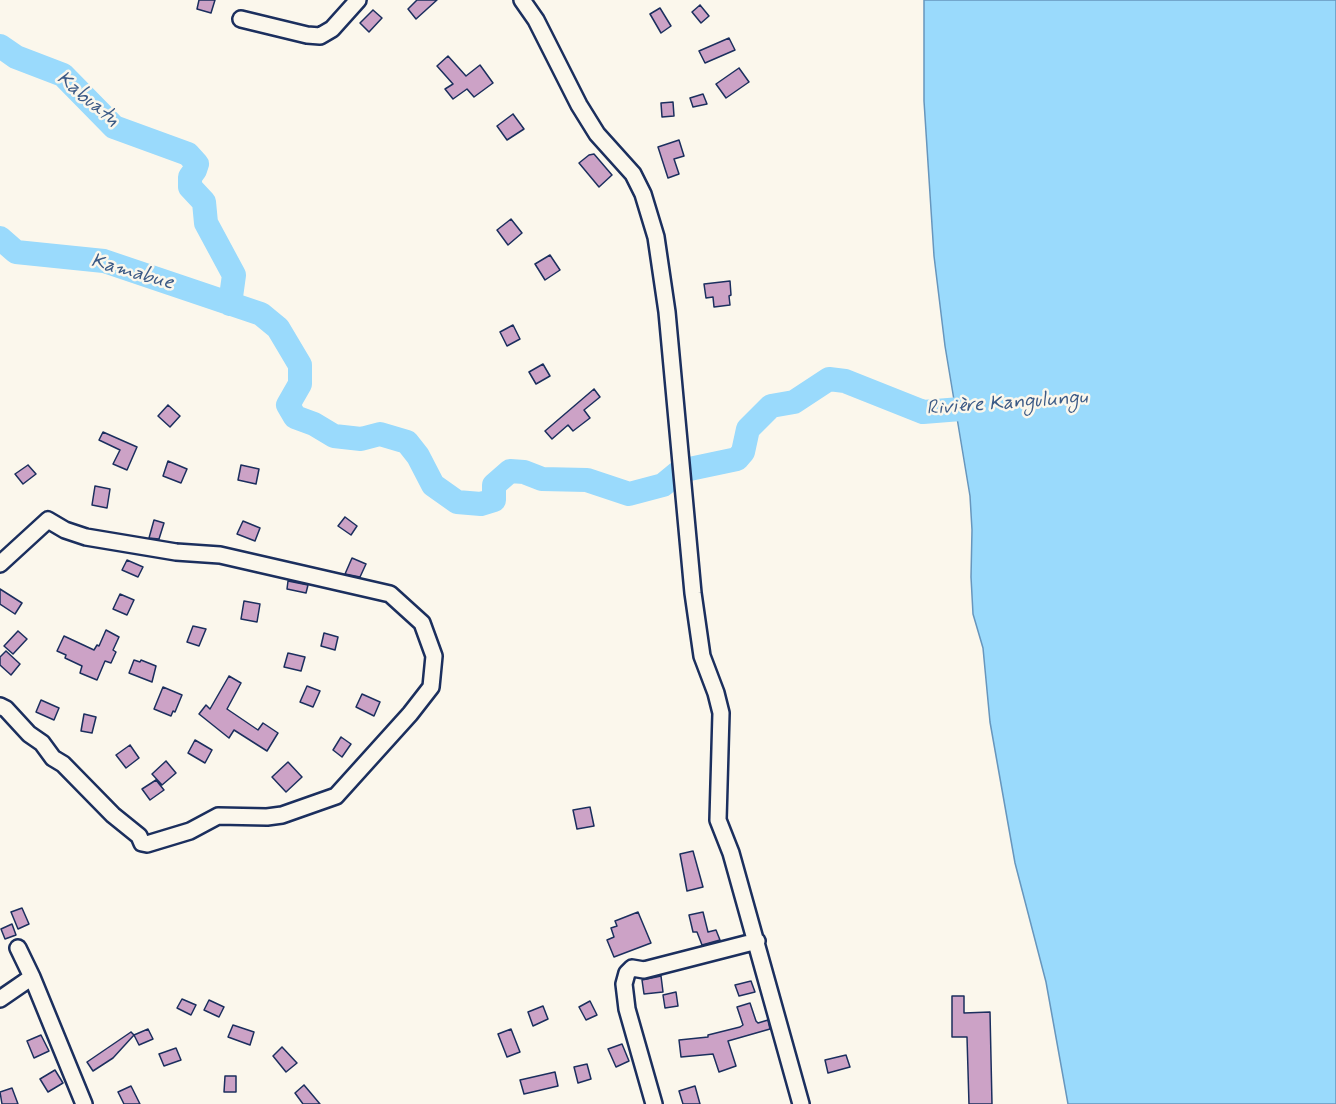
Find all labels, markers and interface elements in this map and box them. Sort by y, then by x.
water label: Kabuatu [51,67,123,133]
water label: Kamabue [88,250,176,296]
water label: Rivière Kangulungu [926,386,1088,422]

